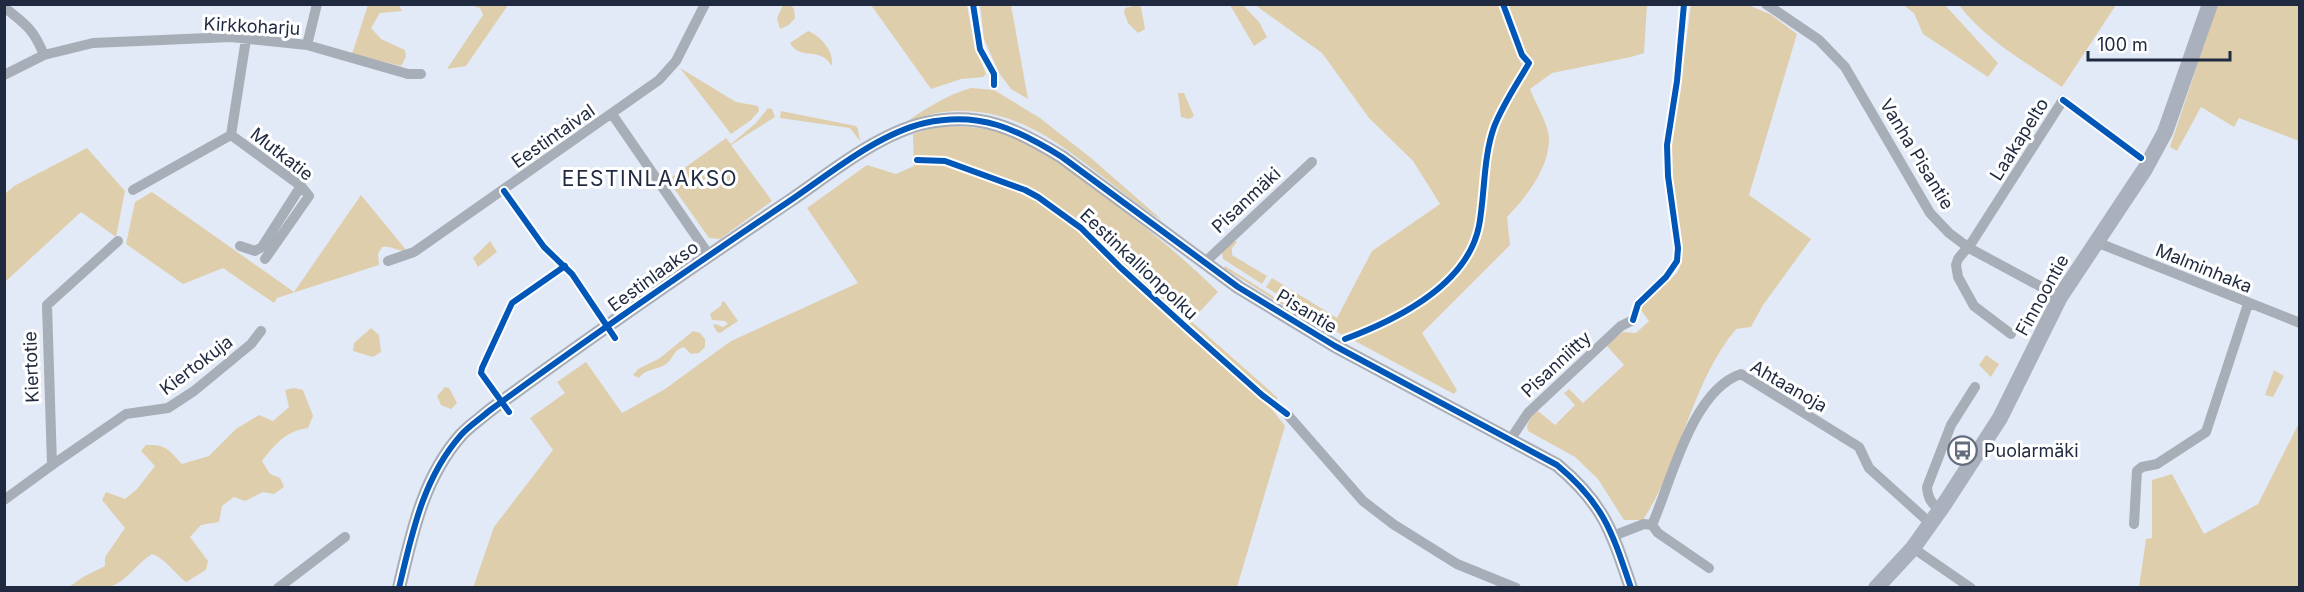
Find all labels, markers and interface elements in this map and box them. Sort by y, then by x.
street label: Kirkkoharju [203,13,301,39]
scale bar [2088,24,2230,62]
text: 100 m [2097,34,2148,55]
street label: Laakapelto [1985,94,2053,184]
street label: Vanha Pisantie [1876,95,1958,213]
street label: Eestintaival [507,100,599,172]
street label: Mutkatie [247,123,317,185]
street label: Pisanmäki [1207,163,1285,237]
district label: EESTINLAAKSO [562,166,738,191]
street label: Eestinkallionpolku [1076,204,1202,324]
street label: Eestinlaakso [604,236,702,316]
street label: Malminhaka [2153,239,2255,297]
street label: Finnoontie [2011,251,2073,339]
street label: Pisantie [1273,285,1341,337]
street label: Pisanniitty [1517,327,1595,401]
street label: Kiertotie [19,331,43,403]
street label: Kiertokuja [155,331,237,399]
street label: Ahtaanoja [1747,356,1831,416]
bus stop icon: Puolarmäki [1947,434,1979,466]
place label: Puolarmäki [1984,440,2079,461]

